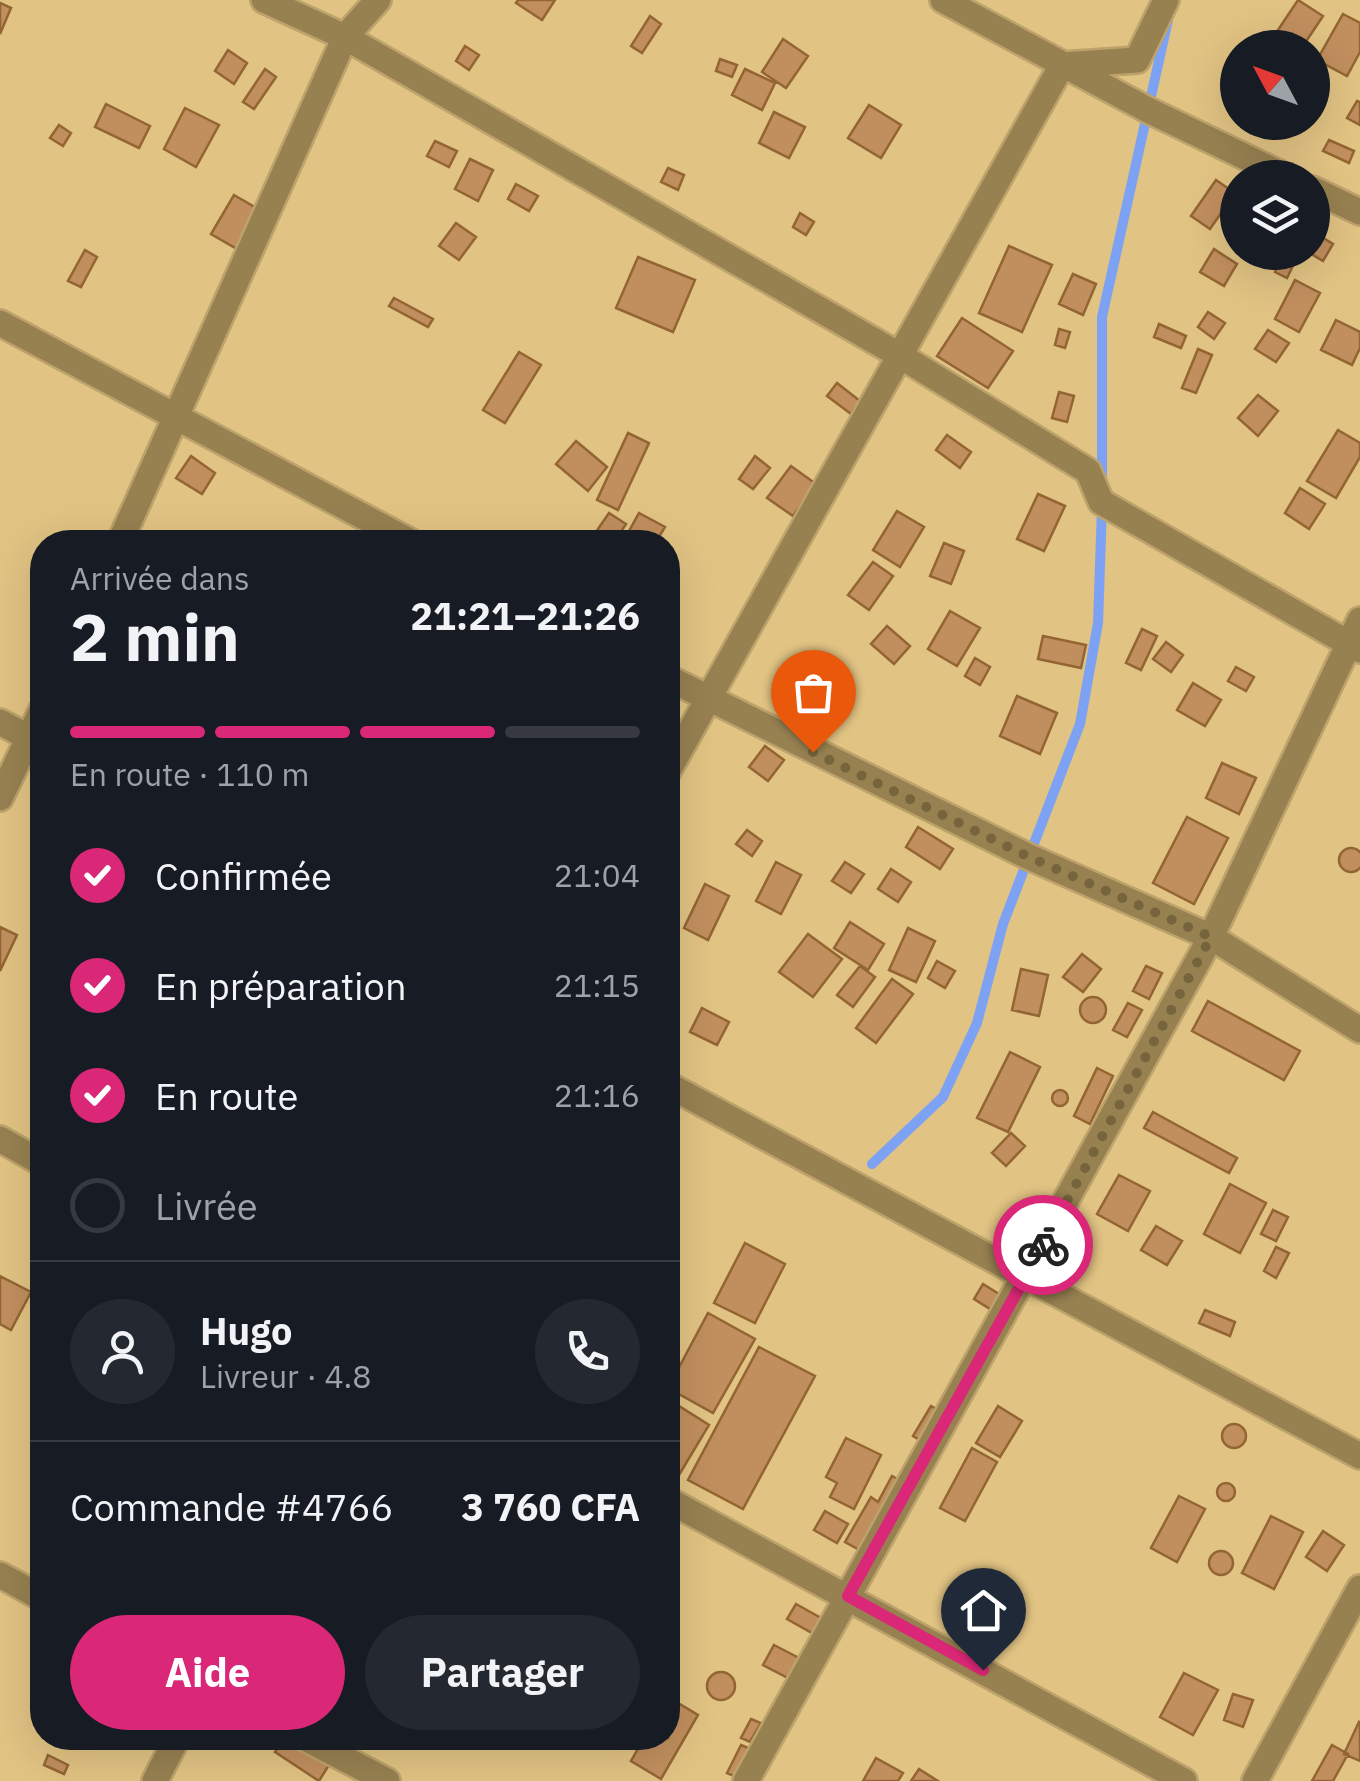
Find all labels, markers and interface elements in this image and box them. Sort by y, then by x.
north arrow [1220,30,1330,140]
map controls [1220,30,1330,270]
button: layers [1220,160,1330,270]
text: Arrivée dans [70,557,250,599]
text: 21:21–21:26 [410,591,640,640]
text: 2 min [70,594,240,679]
pin [771,650,856,753]
icon: bag [786,665,841,720]
text: En route · 110 m [70,753,309,795]
icon: check [70,848,125,903]
text: Confirmée [155,851,332,900]
text: 21:04 [554,854,640,896]
icon: check [70,958,125,1013]
text: En préparation [155,961,407,1010]
text: 21:15 [554,964,640,1006]
icon: check [70,1068,125,1123]
text: En route [155,1071,298,1120]
text: 21:16 [554,1074,640,1116]
text: Livrée [155,1181,258,1230]
courier [993,1195,1093,1295]
icon: bike [1016,1218,1071,1273]
button: person [70,1299,175,1404]
button: phone [535,1299,640,1404]
text: Hugo [200,1306,292,1355]
text: Livreur · 4.8 [200,1355,372,1397]
text: Commande #4766 [70,1482,393,1531]
text: 3 760 CFA [461,1482,640,1531]
pin [941,1568,1026,1671]
icon: home [956,1583,1011,1638]
button: Aide [70,1615,345,1730]
button: Partager [365,1615,640,1730]

